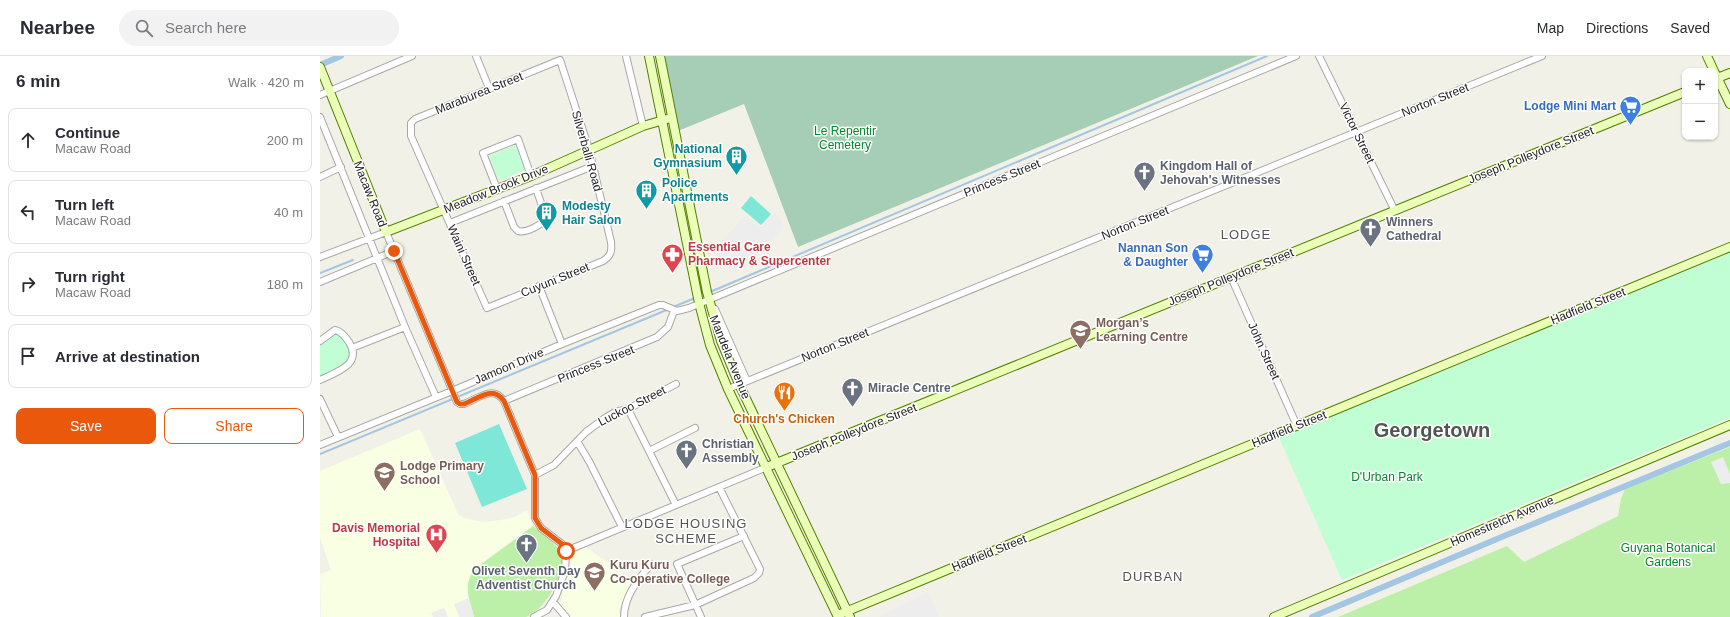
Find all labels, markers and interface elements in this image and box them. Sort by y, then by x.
search box [119,10,399,46]
text: Nearbee [20,17,95,38]
icon: search [133,17,155,39]
text: Search here [165,19,247,36]
text: Map [1537,20,1564,36]
text: Directions [1586,20,1648,36]
text: Saved [1670,20,1710,36]
map controls [1682,68,1718,140]
button: + [1682,68,1718,104]
street label: Maraburea Street [433,69,526,117]
text: 6 min [16,72,60,91]
text: Walk · 420 m [228,75,304,90]
street label: Norton Street [1399,80,1471,120]
supermarket icon: Lodge Mini Mart [1618,93,1644,126]
place label: Lodge Mini Mart [1524,99,1616,113]
street label: Victor Street [1336,100,1378,166]
button: − [1682,104,1718,140]
street label: Silverballi Road [569,109,605,193]
street label: Joseph Polleydore Street [1466,123,1596,187]
text: Continue [55,124,120,141]
park label: Le Repentir Cemetery [814,124,876,152]
icon: ahead [17,129,39,151]
text: 200 m [267,133,303,148]
text: Macaw Road [55,141,131,156]
place label: National Gymnasium [653,142,722,170]
building icon: National Gymnasium [724,143,750,176]
street label: Princess Street [962,156,1043,200]
street label: Macaw Road [350,159,390,229]
place label: Kingdom Hall of Jehovah's Witnesses [1160,159,1281,187]
church icon: Kingdom Hall of Jehovah's Witnesses [1131,160,1157,193]
street label: Meadow Brook Drive [442,162,551,216]
place label: Police Apartments [662,176,729,204]
building icon: Police Apartments [633,177,659,210]
text: Turn left [55,196,114,213]
place label: Modesty Hair Salon [562,199,621,227]
building icon: Modesty Hair Salon [534,200,560,233]
icon: left [17,201,39,223]
street label: Norton Street [1099,203,1171,243]
text: 40 m [274,205,303,220]
text: Macaw Road [55,213,131,228]
place label: Winners Cathedral [1386,215,1441,243]
church icon: Winners Cathedral [1357,216,1383,249]
street label: Waini Street [444,222,484,288]
district label: LODGE [1221,227,1271,242]
place label: Essential Care Pharmacy & Supercenter [688,240,831,268]
pharmacy icon: Essential Care Pharmacy & Supercenter [659,241,685,274]
place label: Nannan Son & Daughter [1118,241,1188,269]
route end [385,242,403,260]
supermarket icon: Nannan Son & Daughter [1190,242,1216,275]
street label: Joseph Polleydore Street [1166,245,1296,309]
street label: Cuyuni Street [519,260,592,300]
text: Turn right [55,268,125,285]
icon: right [17,273,39,295]
text: 180 m [267,277,303,292]
street label: Hadfield Street [1549,284,1628,327]
text: Macaw Road [55,285,131,300]
street label: Mandela Avenue [707,313,753,401]
place label: Morgan’s Learning Centre [1096,316,1188,344]
school or university icon: Morgan’s Learning Centre [1067,317,1093,350]
street label: John Street [1245,320,1283,382]
street label: Norton Street [799,325,871,365]
street label: Princess Street [556,342,637,386]
icon: arrive [17,345,39,367]
street label: Jamoon Drive [472,345,546,387]
text: Arrive at destination [55,348,200,365]
church icon: Miracle Centre [839,375,865,408]
restaurant icon: Church's Chicken [771,379,797,412]
place label: Miracle Centre [868,381,951,395]
street label: Luckoo Street [596,383,669,429]
street label: Joseph Polleydore Street [789,400,919,464]
street label: Hadfield Street [1250,407,1329,450]
button: Save [16,408,156,444]
button: Share [164,408,304,444]
place label: Church's Chicken [733,412,835,426]
district label: Georgetown [1374,419,1490,441]
place label: Christian Assembly [702,437,759,465]
church icon: Christian Assembly [674,438,700,471]
place label: Lodge Primary School [400,459,484,487]
school or university icon: Lodge Primary School [371,460,397,493]
park label: D'Urban Park [1351,470,1424,484]
street label: Homestretch Avenue [1448,493,1556,549]
district label: LODGE HOUSING SCHEME [625,516,747,546]
place label: Davis Memorial Hospital [332,521,420,549]
hospital icon: Davis Memorial Hospital [423,522,449,555]
church icon: Olivet Seventh Day Adventist Church [513,531,539,564]
street label: Hadfield Street [950,531,1029,574]
park label: Guyana Botanical Gardens [1621,541,1715,569]
route start [557,542,575,560]
place label: Kuru Kuru Co-operative College [610,558,730,586]
school or university icon: Kuru Kuru Co-operative College [582,559,608,592]
place label: Olivet Seventh Day Adventist Church [472,564,581,592]
district label: DURBAN [1123,569,1183,584]

